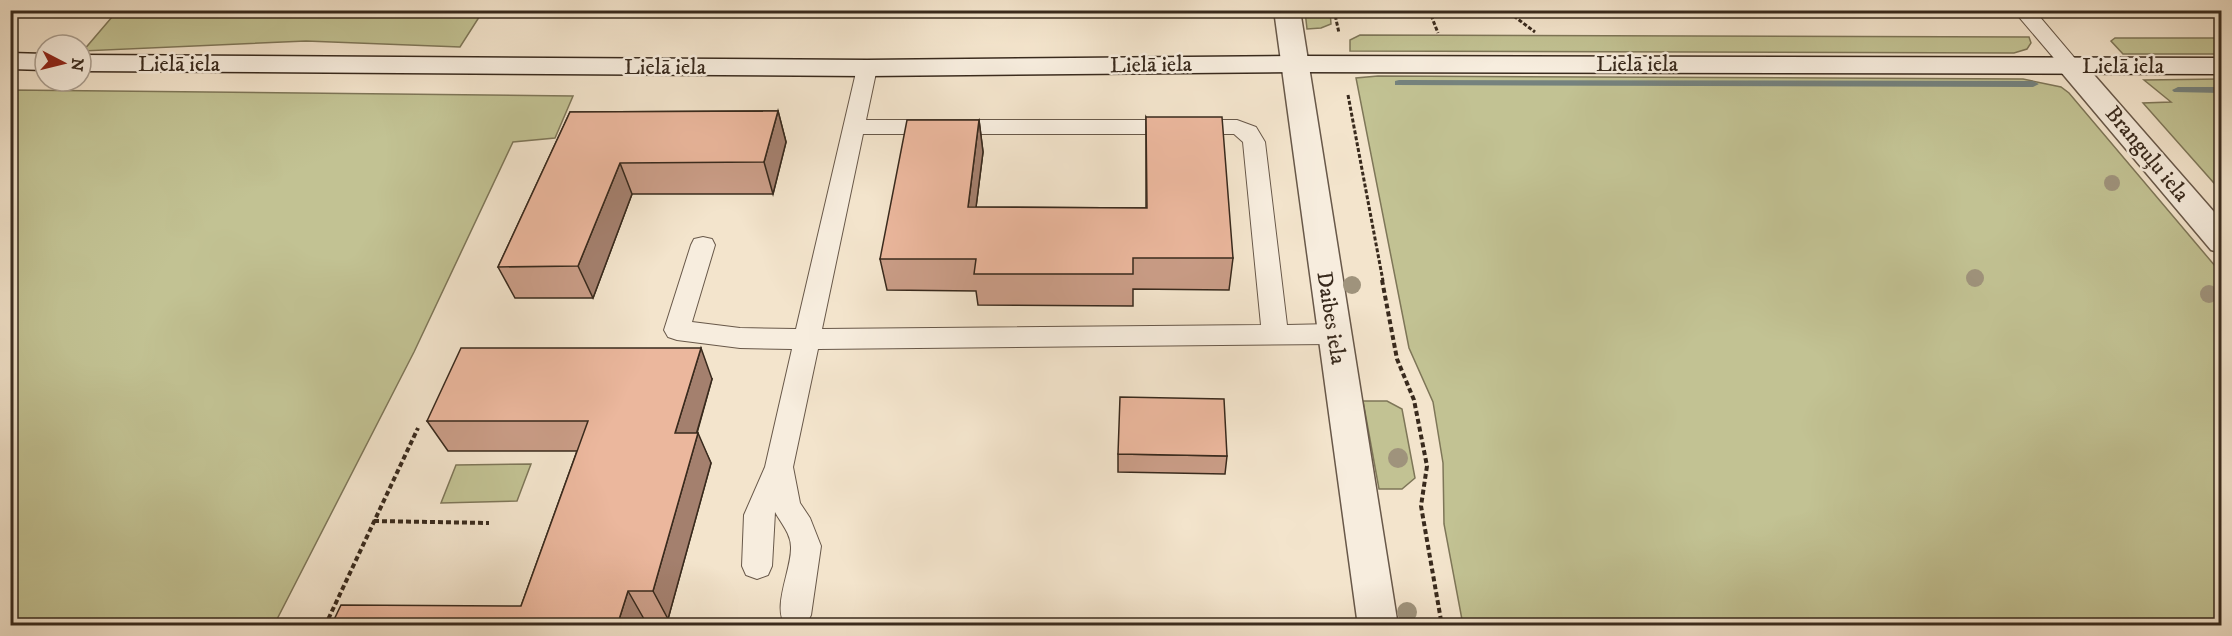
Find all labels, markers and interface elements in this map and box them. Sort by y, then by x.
north arrow [33,33,93,93]
street label: Lielā iela [138,51,221,78]
street label: Lielā iela [1110,51,1193,79]
street label: Lielā iela [1596,51,1679,78]
street label: Lielā iela [2082,53,2165,80]
street label: Lielā iela [624,54,707,81]
text: N [66,57,88,72]
street label: Branguļu iela [2099,101,2195,208]
street label: Daibes iela [1310,270,1352,367]

